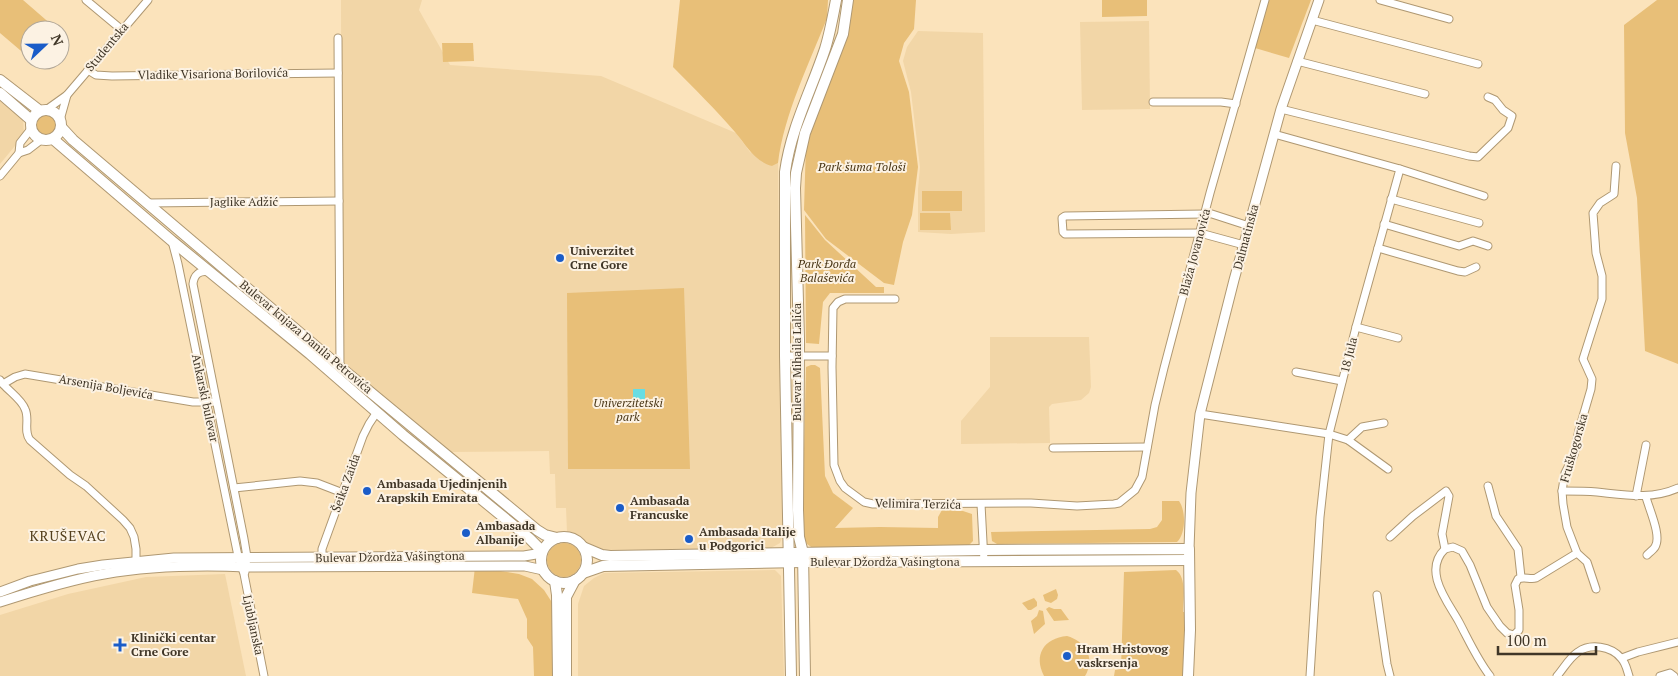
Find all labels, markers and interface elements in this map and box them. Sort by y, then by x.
street label: Studentska [82,19,131,74]
north arrow [20,20,70,70]
text: N [47,31,68,49]
street label: Vladike Visariona Borilovića [138,65,288,82]
park label: Park šuma Tološi [817,159,907,174]
street label: Jaglike Adžić [210,194,279,209]
street label: Dalmatinska [1230,202,1261,271]
street label: Blaža Jovanovića [1176,207,1213,297]
place label: Univerzitet Crne Gore [570,243,634,272]
marker: Univerzitet Crne Gore [554,252,566,264]
park label: Park Đorđa Balaševića [797,256,856,285]
street label: Bulevar knjaza Danila Petrovića [237,277,376,397]
street label: Bulevar Mihaila Lalića [789,303,804,421]
street label: 18 Jula [1337,335,1360,374]
street label: Ankarski bulevar [189,352,222,444]
street label: Arsenija Boljevića [58,371,154,402]
park label: Univerzitetski park [593,395,663,424]
street label: Fruškogorska [1557,412,1591,484]
street label: Šeika Zaida [328,452,363,514]
place label: Ambasada Ujedinjenih Arapskih Emirata [377,476,508,505]
marker: Ambasada Ujedinjenih Arapskih Emirata [361,485,373,497]
place label: Ambasada Francuske [630,493,690,522]
street label: Velimira Terzića [875,495,961,512]
marker: Ambasada Francuske [614,502,626,514]
place label: Ambasada Albanije [476,518,536,547]
place label: Ambasada Italije u Podgorici [699,524,797,553]
district label: KRUŠEVAC [30,526,106,545]
marker: Ambasada Albanije [460,527,472,539]
marker: Ambasada Italije u Podgorici [683,533,695,545]
street label: Bulevar Džordža Vašingtona [315,548,465,565]
street label: Bulevar Džordža Vašingtona [810,554,960,569]
street label: Ljubljanska [240,593,267,656]
scale bar [1498,624,1596,656]
place label: Klinički centar Crne Gore [131,630,217,659]
text: 100 m [1506,630,1547,650]
marker: Klinički centar Crne Gore [113,638,127,652]
place label: Hram Hristovog vaskrsenja [1076,641,1168,670]
marker: Hram Hristovog vaskrsenja [1061,650,1073,662]

